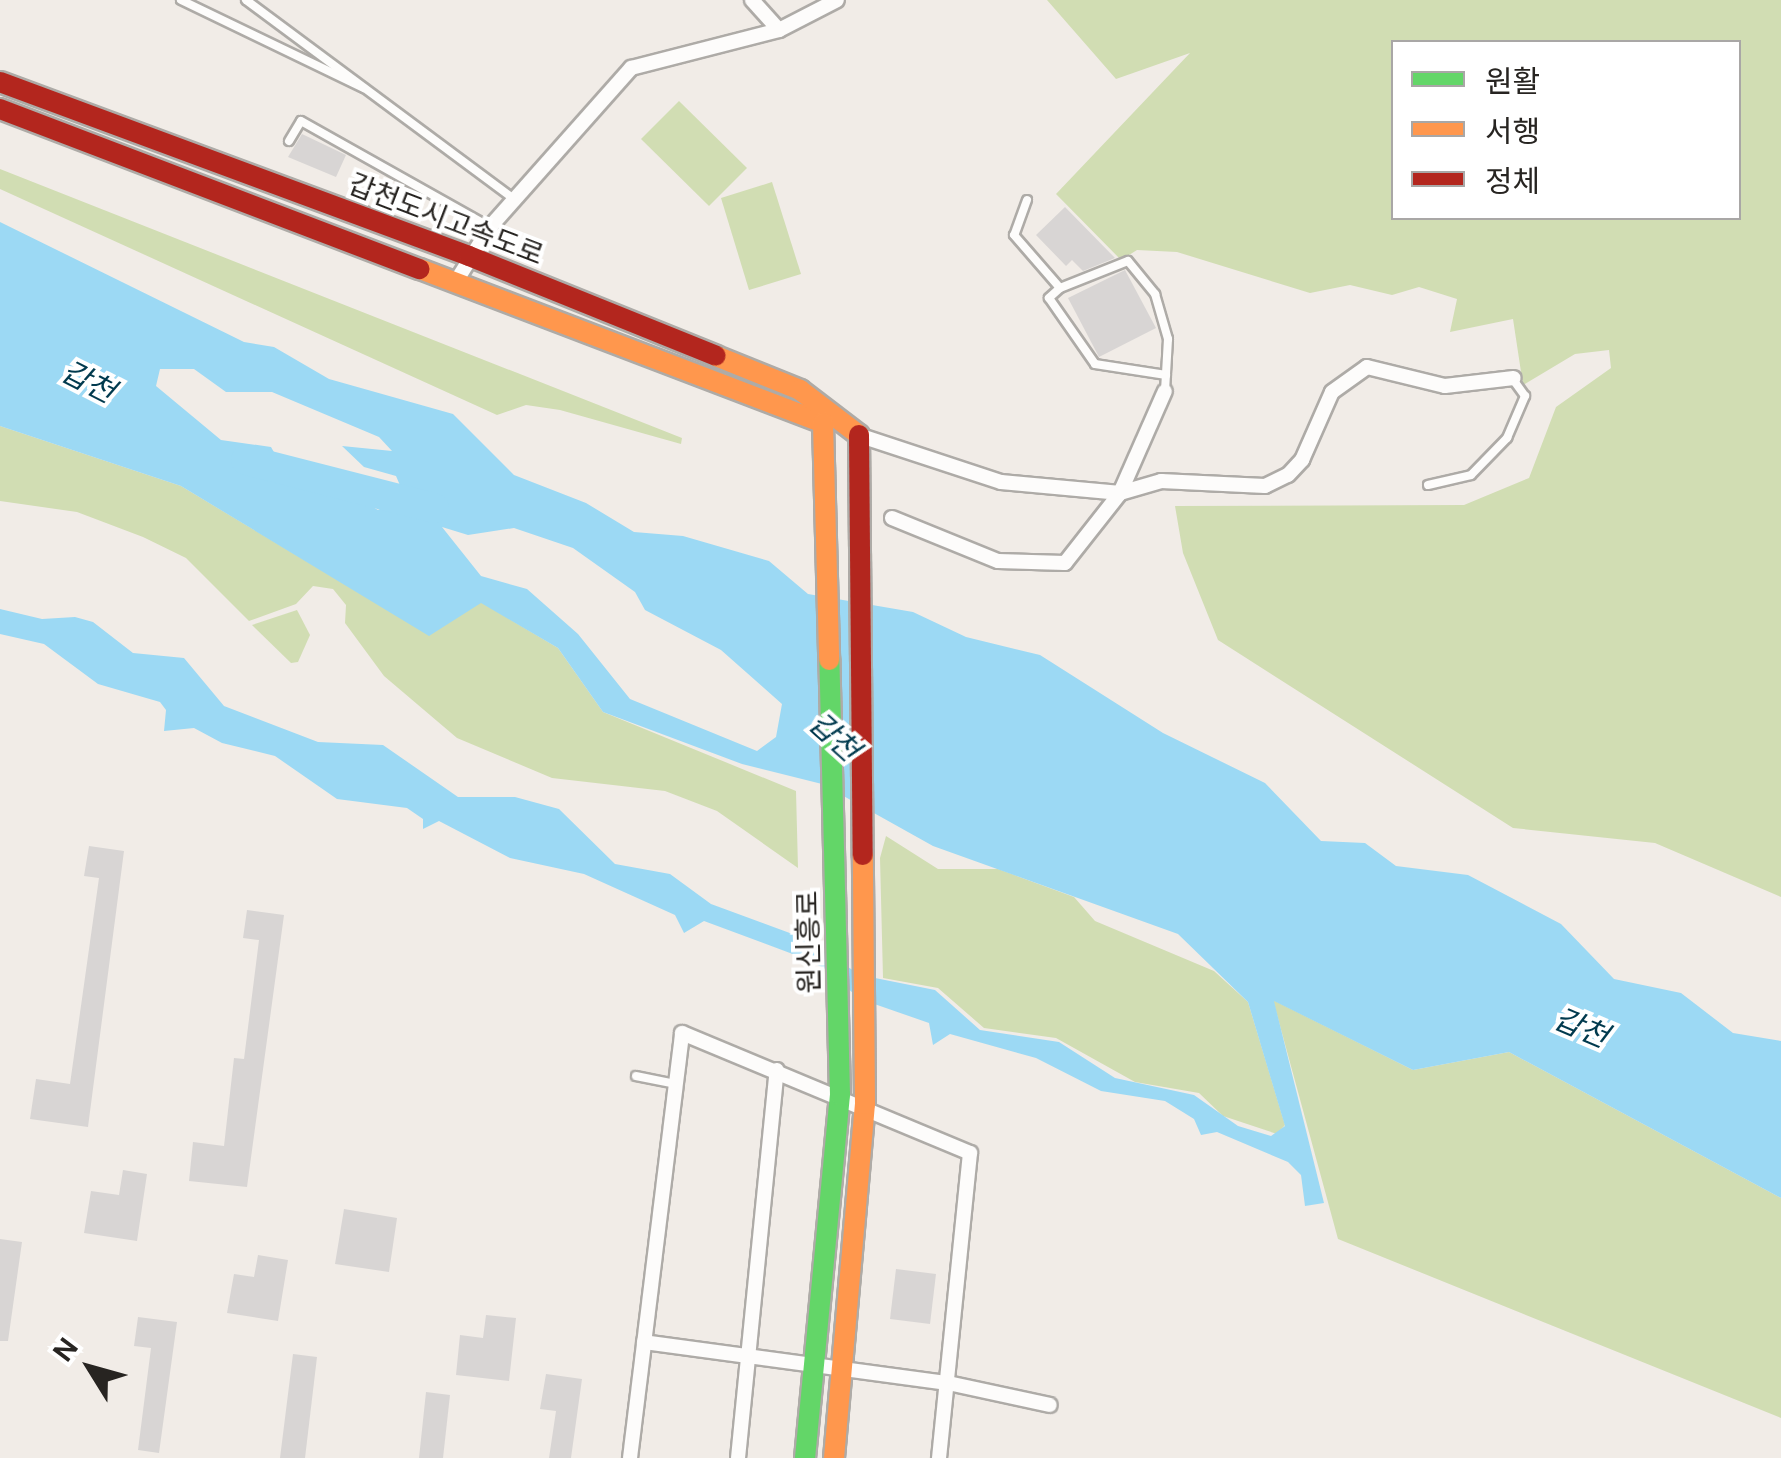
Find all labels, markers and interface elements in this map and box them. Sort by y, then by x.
legend [1391,40,1741,220]
text: 원활 [1485,62,1540,101]
text: 서행 [1485,112,1540,151]
text: 정체 [1485,162,1540,201]
street label: 갑천도시고속도로 [344,167,548,273]
water label: 갑천 [55,353,121,411]
water label: 갑천 [801,705,867,769]
street label: 원신흥로 [791,890,827,994]
water label: 갑천 [1549,1001,1613,1055]
north arrow [40,1318,140,1418]
text: N [45,1330,87,1369]

